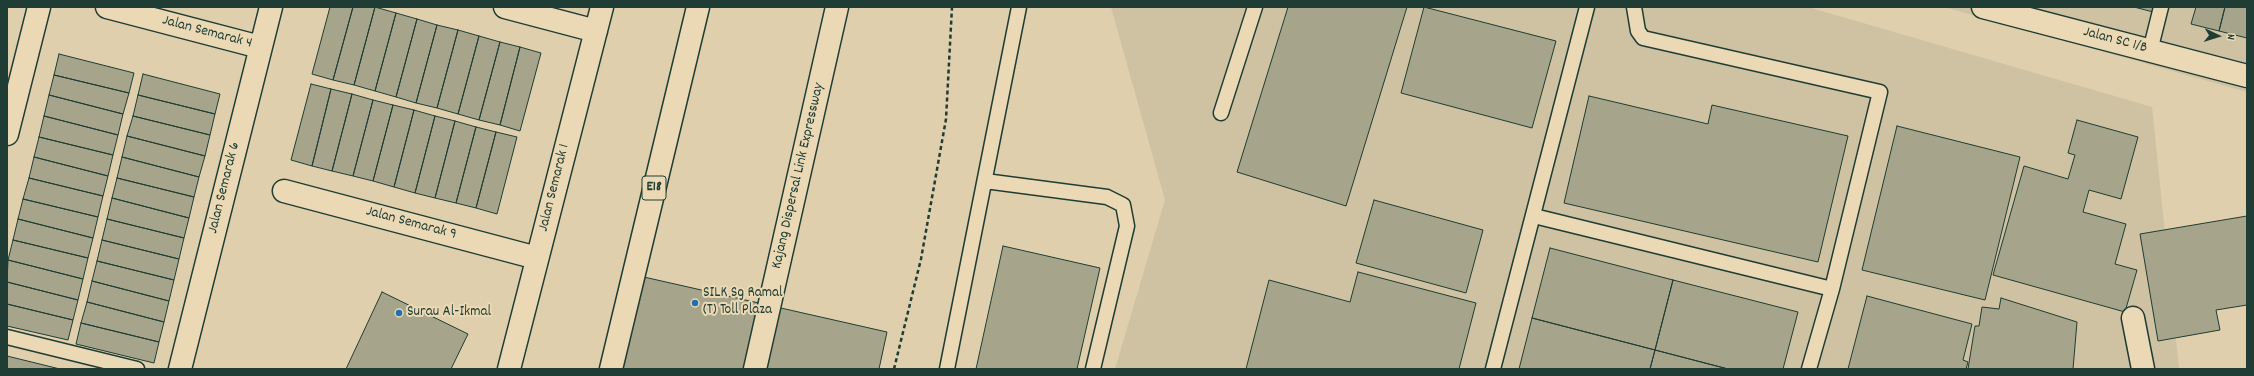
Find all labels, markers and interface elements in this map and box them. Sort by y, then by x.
street label: Jalan Semarak 4 [160,12,254,54]
north arrow [2198,16,2238,56]
street label: Jalan SC 1/B [2081,24,2149,58]
text: N [2222,34,2238,40]
street label: Kajang Dispersal Link Expressway [769,81,829,271]
street label: Jalan Semarak 6 [205,140,245,236]
street label: Jalan Semarak 1 [535,142,575,234]
road number: E18 [642,176,666,200]
street label: Jalan Semarak 9 [364,203,458,245]
place label: SILK Sg Ramal (T) Toll Plaza [703,285,783,320]
marker: SILK Sg Ramal (T) Toll Plaza [690,298,700,308]
place label: Surau Al-Ikmal [407,304,491,322]
marker: Surau Al-Ikmal [394,308,404,318]

